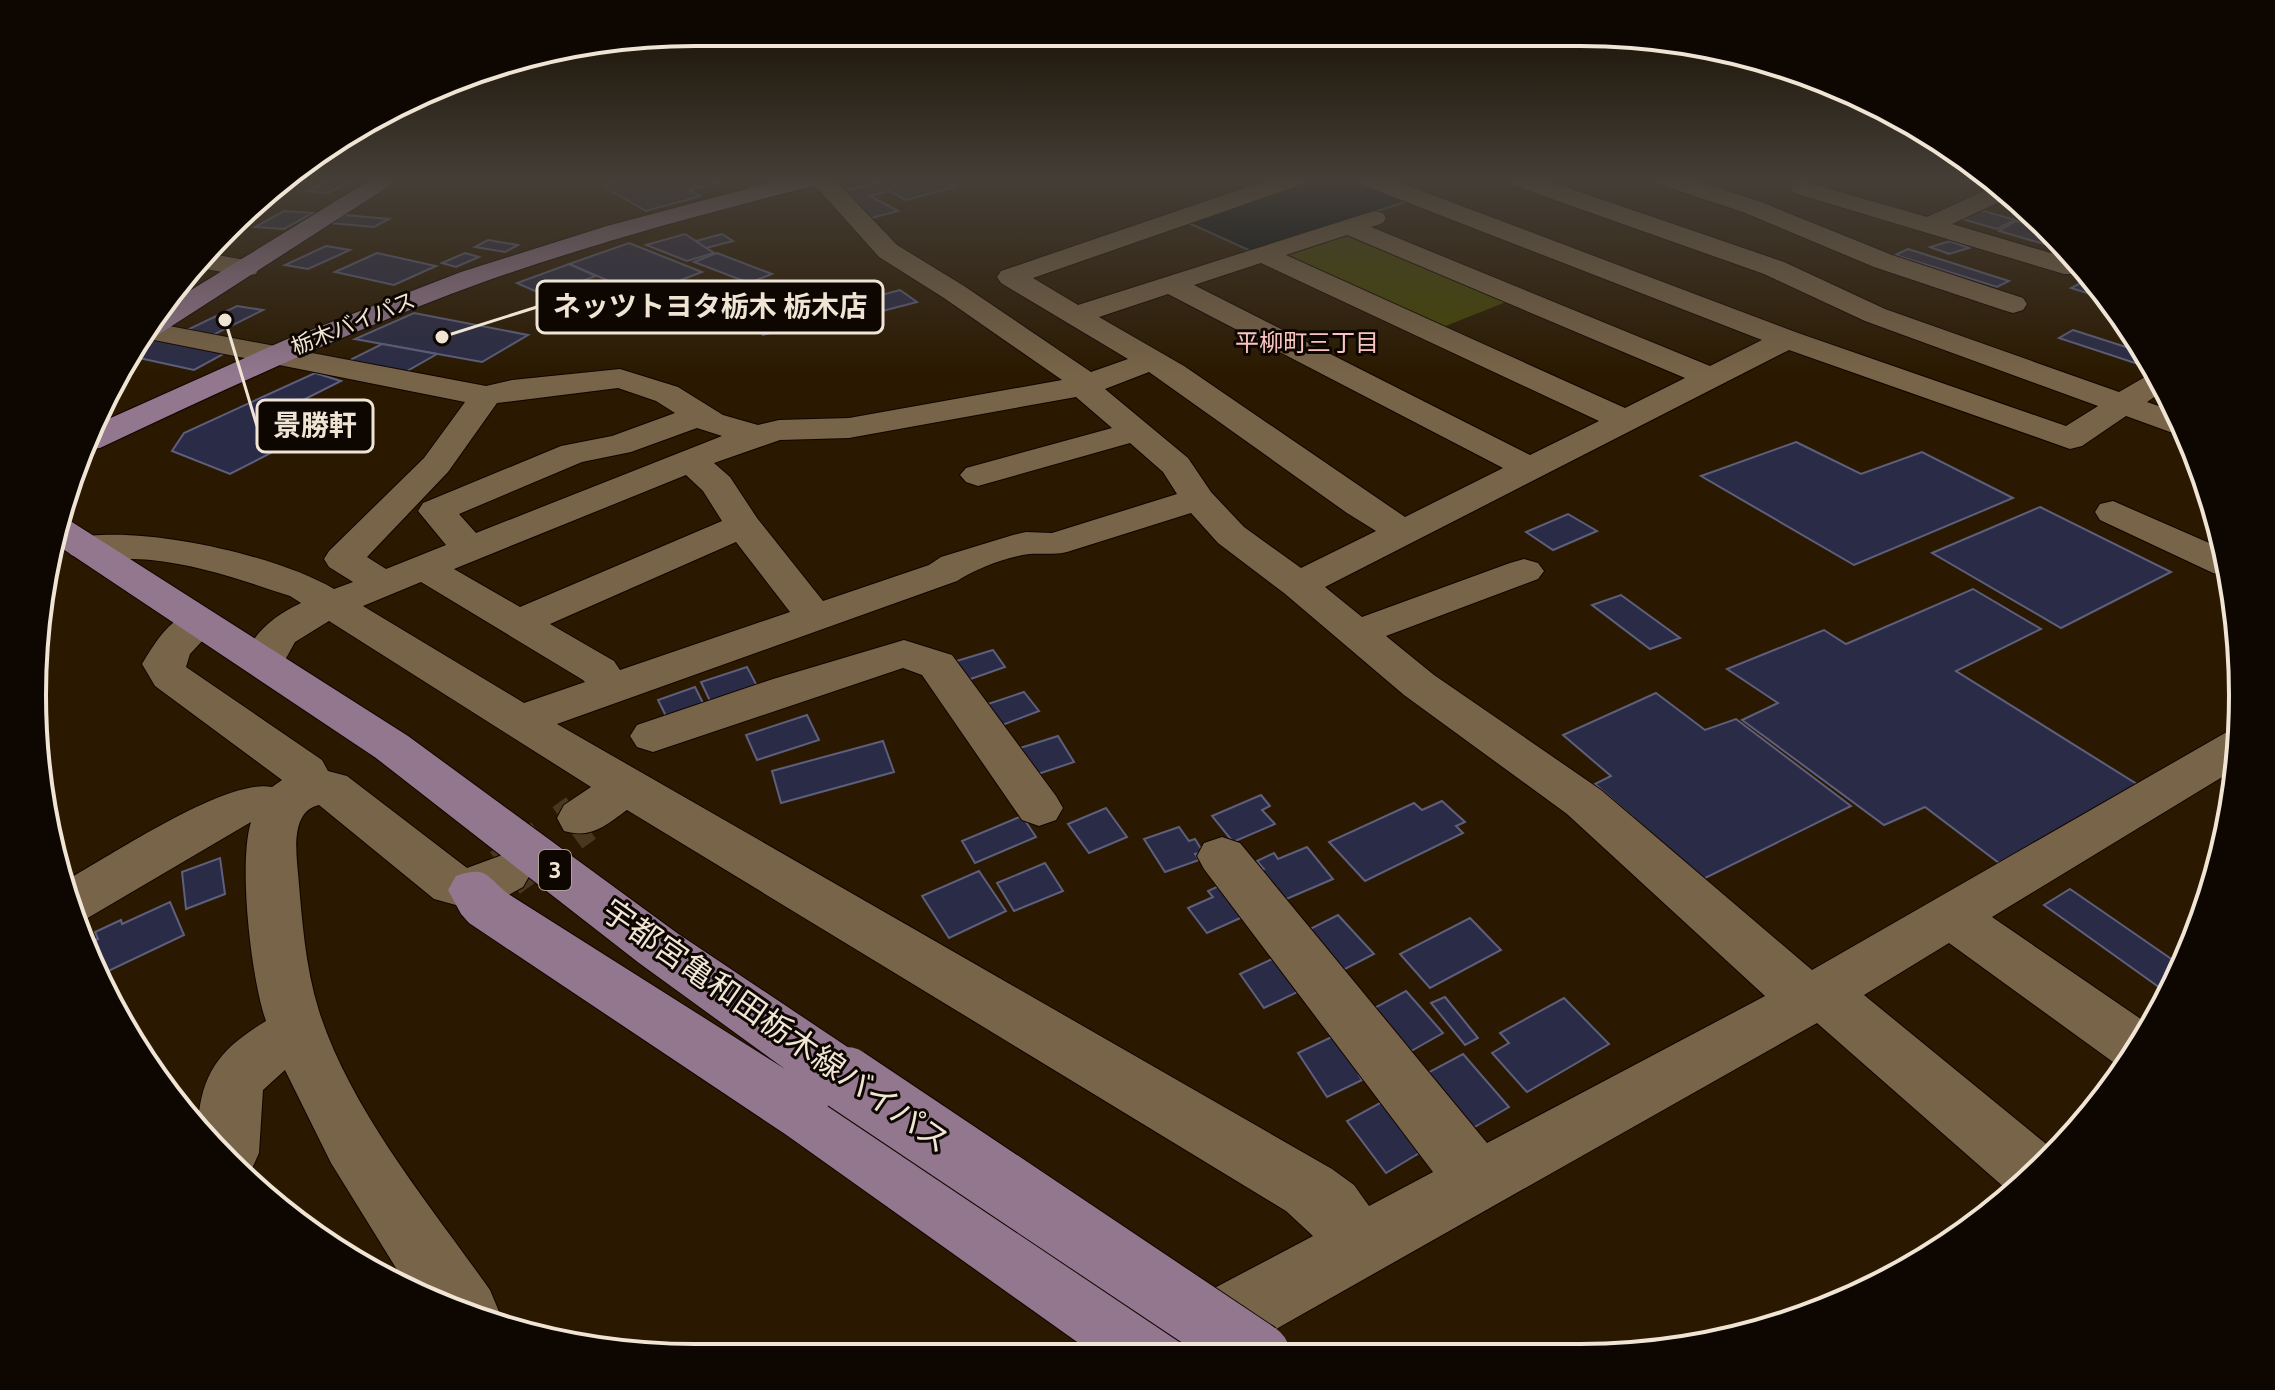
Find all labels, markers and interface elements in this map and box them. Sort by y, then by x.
callout: ネッツトヨタ栃木 栃木店 [537,281,883,333]
street label: 栃木バイパス [287,286,419,361]
text: ネッツトヨタ栃木 栃木店 [553,289,867,323]
district label: 平柳町三丁目 [1235,328,1379,357]
callout: 景勝軒 [257,400,373,452]
text: 景勝軒 [273,408,357,442]
road number: 3 [539,850,571,890]
street label: 宇都宮亀和田栃木線バイパス [595,890,958,1161]

